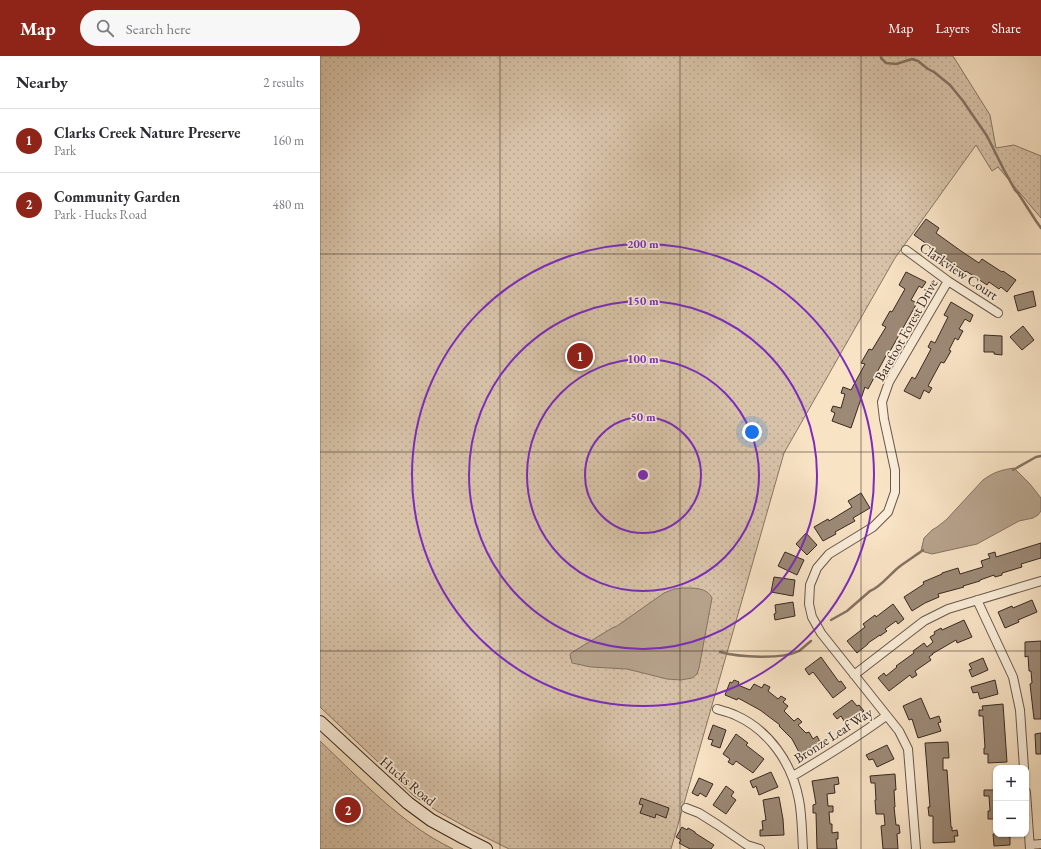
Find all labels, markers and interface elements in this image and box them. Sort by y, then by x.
search box [80,10,360,46]
text: Map [20,16,56,41]
icon: search [94,17,116,39]
text: Search here [126,19,191,38]
text: Map [888,19,913,37]
text: Layers [935,19,970,37]
text: Share [992,19,1021,37]
text: Nearby [16,71,68,93]
text: 2 results [263,74,304,91]
text: Clarks Creek Nature Preserve [54,123,240,142]
text: 1 [26,132,32,149]
text: 160 m [273,132,304,149]
text: Park [54,142,76,159]
text: Community Garden [54,187,180,206]
text: 2 [26,196,32,213]
text: 480 m [273,196,304,213]
text: Park · Hucks Road [54,206,147,223]
text: 200 m [627,236,659,252]
street label: Clarkview Court [916,238,1002,304]
street label: Barefoot Forest Drive [870,275,942,384]
text: 150 m [627,293,659,309]
pin: 1 [567,341,593,371]
text: 100 m [627,351,659,367]
text: 50 m [630,409,656,425]
your location [742,422,762,442]
centre of rings [636,468,650,482]
street label: Bronze Leaf Way [790,702,876,767]
street label: Hucks Road [376,752,440,810]
map controls [993,765,1029,837]
button: + [993,765,1029,801]
pin: 2 [335,795,361,825]
button: − [993,801,1029,837]

